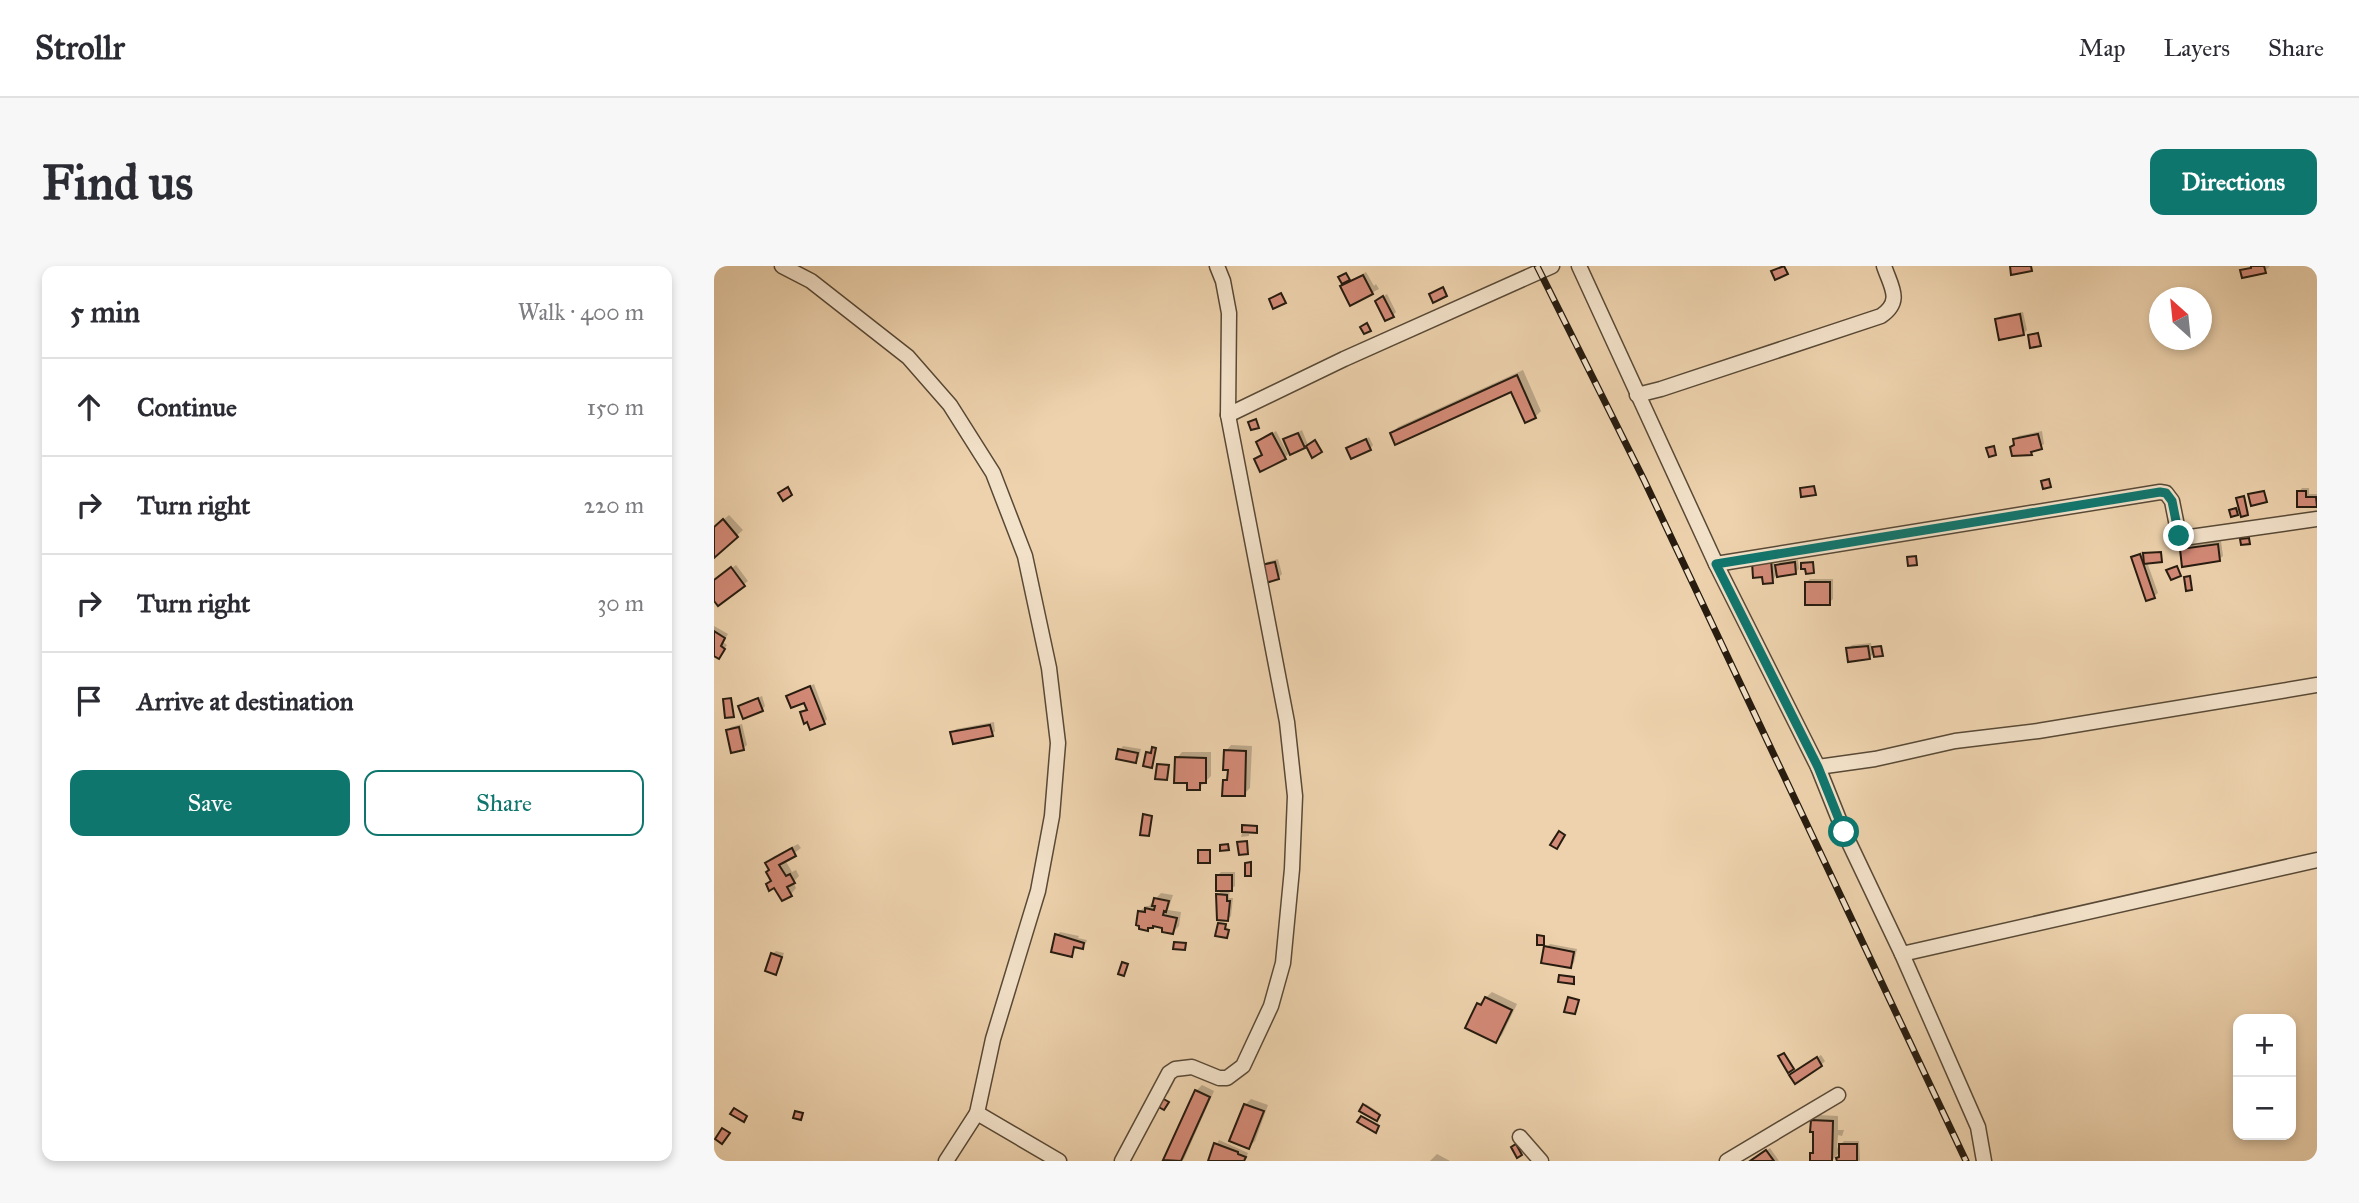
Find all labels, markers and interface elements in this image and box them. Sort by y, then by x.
text: Strollr [35,28,125,68]
text: Map [2079,33,2126,63]
text: Layers [2164,33,2230,63]
text: Share [2268,33,2324,63]
button: Directions [2150,149,2317,215]
text: Find us [42,153,193,212]
north arrow [2149,287,2212,350]
text: 5 min [70,294,140,330]
text: Walk · 400 m [518,298,644,326]
icon: ahead [70,388,108,426]
text: Continue [137,391,237,423]
text: 150 m [587,393,644,421]
icon: right [70,486,108,524]
text: Turn right [137,489,250,521]
text: 220 m [584,491,644,519]
route end [2163,520,2194,551]
icon: right [70,584,108,622]
text: Turn right [137,587,250,619]
text: 30 m [597,589,644,617]
icon: arrive [70,682,108,720]
text: Arrive at destination [137,685,354,717]
button: Save [70,770,350,836]
button: Share [364,770,644,836]
route start [1828,816,1859,847]
map controls [2233,1014,2296,1140]
button: + [2233,1014,2296,1077]
button: − [2233,1077,2296,1140]

